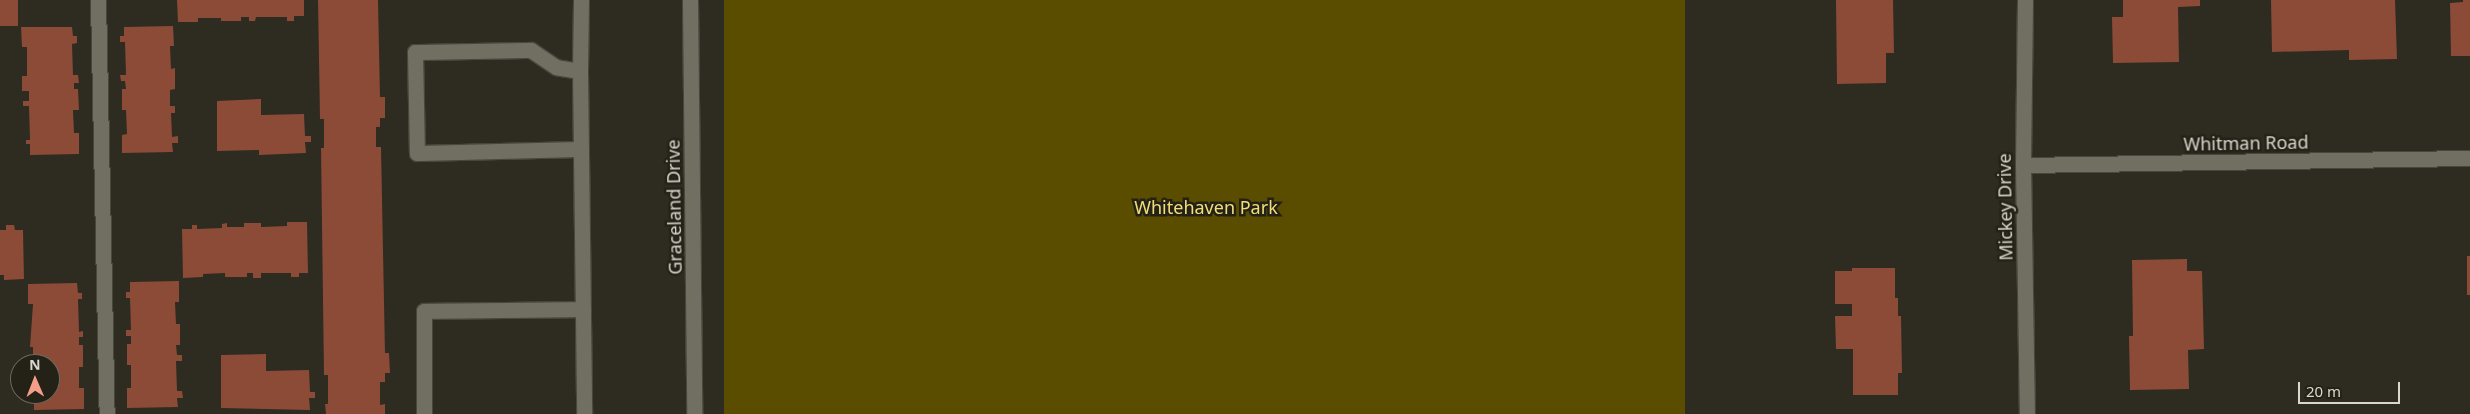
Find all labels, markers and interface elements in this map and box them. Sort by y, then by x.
street label: Whitman Road [2183,131,2309,155]
street label: Graceland Drive [662,139,686,275]
street label: Mickey Drive [1993,153,2017,261]
park label: Whitehaven Park [1134,196,1278,218]
north arrow [10,354,60,404]
text: N [29,355,41,374]
scale bar [2300,372,2402,404]
text: 20 m [2306,381,2341,401]

